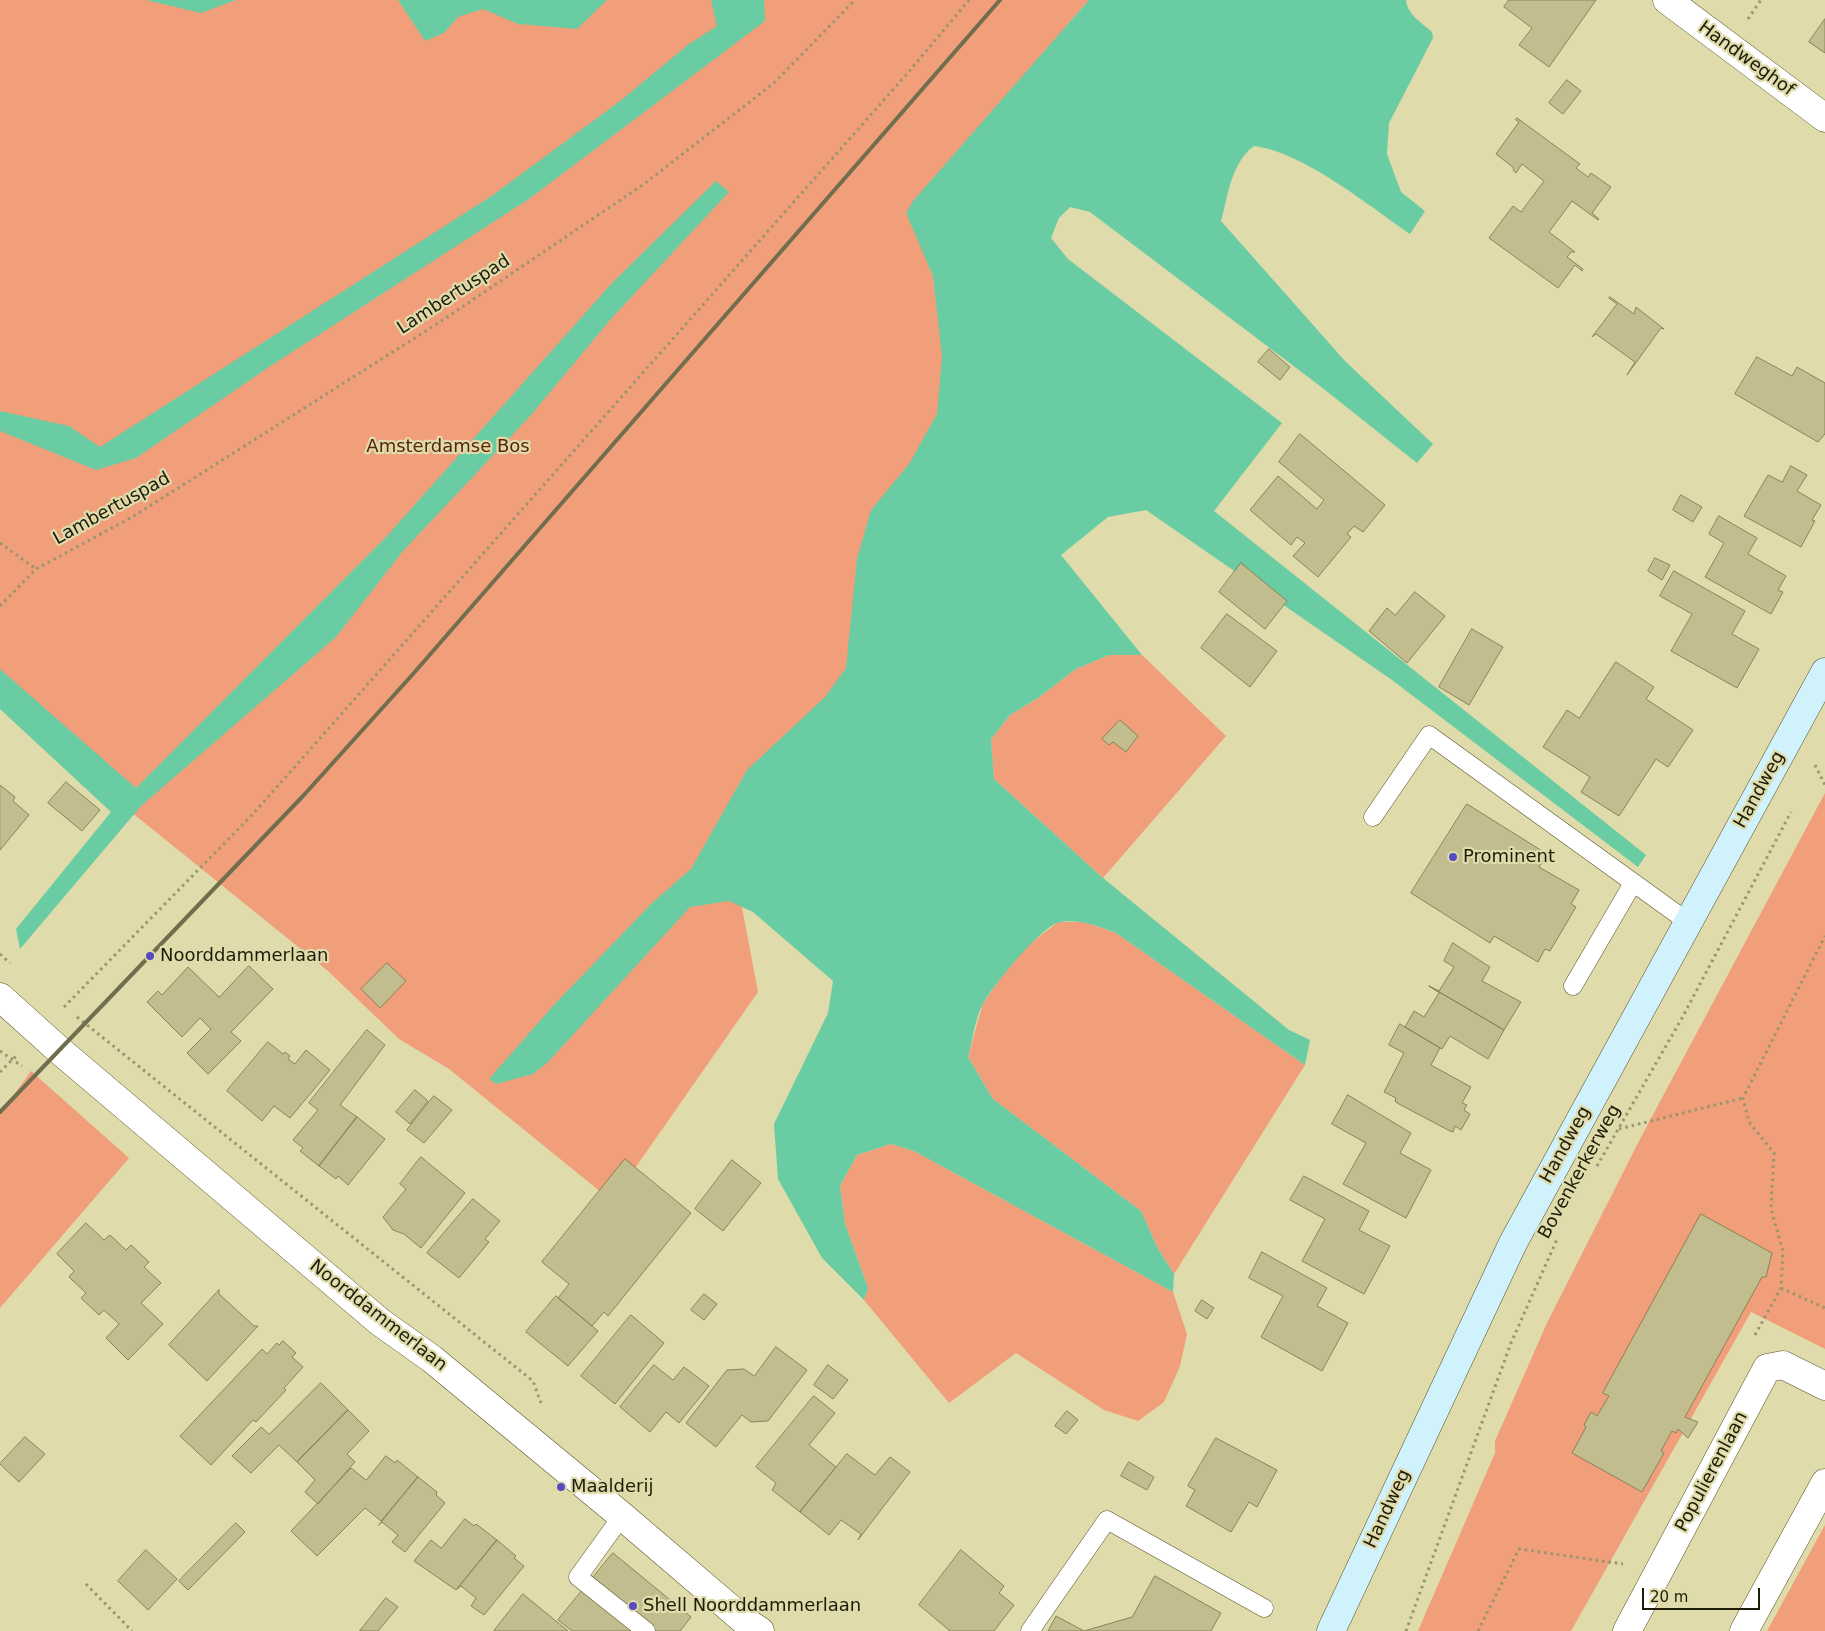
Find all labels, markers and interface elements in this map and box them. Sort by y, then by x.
street label: Handweghof [1694,17,1798,101]
street label: Lambertuspad [394,250,514,340]
park label: Amsterdamse Bos [366,436,530,458]
street label: Lambertuspad [50,468,174,550]
street label: Handweg [1730,748,1790,832]
place label: Prominent [1463,846,1555,868]
marker: Prominent [1447,851,1459,863]
place label: Noorddammerlaan [160,945,328,967]
marker: Noorddammerlaan [144,950,156,962]
street label: Bovenkerkerweg [1534,1101,1626,1243]
street label: Handweg [1536,1103,1596,1187]
street label: Noorddammerlaan [305,1256,451,1376]
street label: Populierenlaan [1671,1408,1753,1536]
street label: Handweg [1360,1466,1416,1552]
place label: Maalderij [571,1476,653,1498]
marker: Maalderij [555,1481,567,1493]
scale bar [1645,1578,1762,1610]
text: 20 m [1650,1588,1688,1606]
place label: Shell Noorddammerlaan [643,1595,861,1617]
marker: Shell Noorddammerlaan [627,1600,639,1612]

